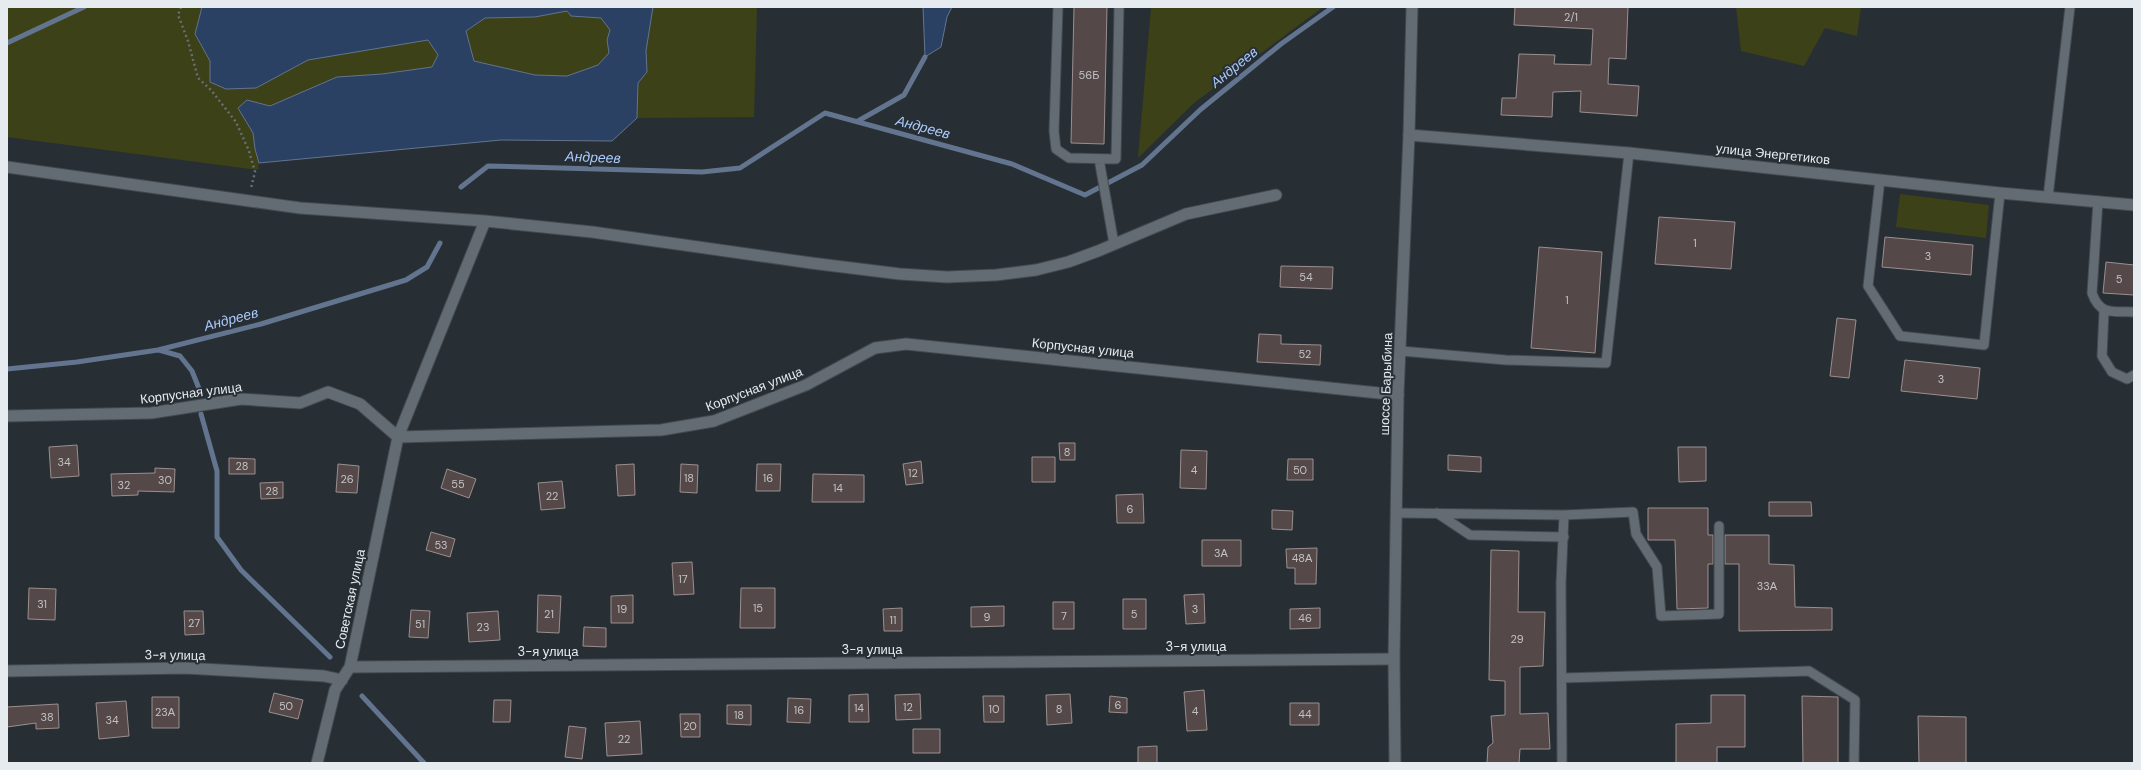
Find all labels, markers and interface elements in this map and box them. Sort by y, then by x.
house number: 2/1 [1564,10,1578,24]
water label: Андреев [1206,43,1261,92]
house number: 56Б [1079,68,1099,82]
water label: Андреев [893,111,952,143]
street label: улица Энергетиков [1715,140,1831,168]
water label: Андреев [564,147,621,167]
house number: 1 [1693,236,1697,250]
house number: 3 [1925,249,1931,263]
house number: 54 [1299,270,1313,284]
house number: 5 [2116,272,2123,286]
house number: 1 [1565,293,1569,307]
water label: Андреев [201,303,260,335]
street label: шоссе Барыбина [1376,332,1396,436]
street label: Корпусная улица [1031,334,1136,362]
house number: 52 [1299,347,1311,361]
street label: Корпусная улица [703,362,806,415]
house number: 3 [1938,372,1944,386]
street label: Корпусная улица [139,378,244,408]
house number: 8 [1064,445,1070,459]
house number: 34 [57,455,71,469]
house number: 28 [236,459,248,473]
house number: 4 [1191,463,1198,477]
house number: 50 [1293,463,1307,477]
house number: 12 [908,466,918,480]
house number: 18 [684,471,694,485]
house number: 16 [763,471,773,485]
house number: 26 [340,472,354,486]
house number: 30 [158,473,172,487]
house number: 55 [451,477,465,491]
house number: 32 [118,478,130,492]
house number: 14 [833,481,843,495]
house number: 28 [266,484,278,498]
house number: 22 [546,489,558,503]
house number: 6 [1127,502,1134,516]
house number: 53 [434,538,448,552]
house number: 3А [1214,546,1229,560]
street label: Советская улица [331,547,369,651]
house number: 48А [1292,551,1313,565]
house number: 17 [678,572,688,586]
house number: 33А [1757,579,1778,593]
house number: 31 [37,597,47,611]
house number: 15 [753,601,763,615]
house number: 19 [617,602,627,616]
house number: 3 [1192,602,1198,616]
house number: 21 [544,607,554,621]
house number: 5 [1131,607,1138,621]
house number: 7 [1061,609,1067,623]
house number: 9 [984,610,991,624]
house number: 46 [1298,611,1312,625]
house number: 11 [890,613,896,627]
house number: 27 [188,616,200,630]
house number: 51 [415,617,425,631]
house number: 23 [477,620,489,634]
house number: 29 [1510,632,1524,646]
street label: 3-я улица [1166,638,1227,655]
street label: 3-я улица [842,641,903,658]
street label: 3-я улица [518,643,579,660]
street label: 3-я улица [144,646,206,664]
house number: 6 [1115,698,1122,712]
house number: 50 [279,699,293,713]
house number: 12 [903,700,913,714]
house number: 14 [854,701,864,715]
house number: 10 [989,702,999,716]
house number: 8 [1056,702,1062,716]
house number: 16 [794,703,804,717]
house number: 4 [1192,704,1199,718]
house number: 23А [155,705,176,719]
house number: 44 [1298,707,1312,721]
house number: 18 [734,708,744,722]
house number: 38 [40,710,54,724]
house number: 34 [105,713,119,727]
house number: 20 [683,719,697,733]
house number: 22 [618,732,630,746]

